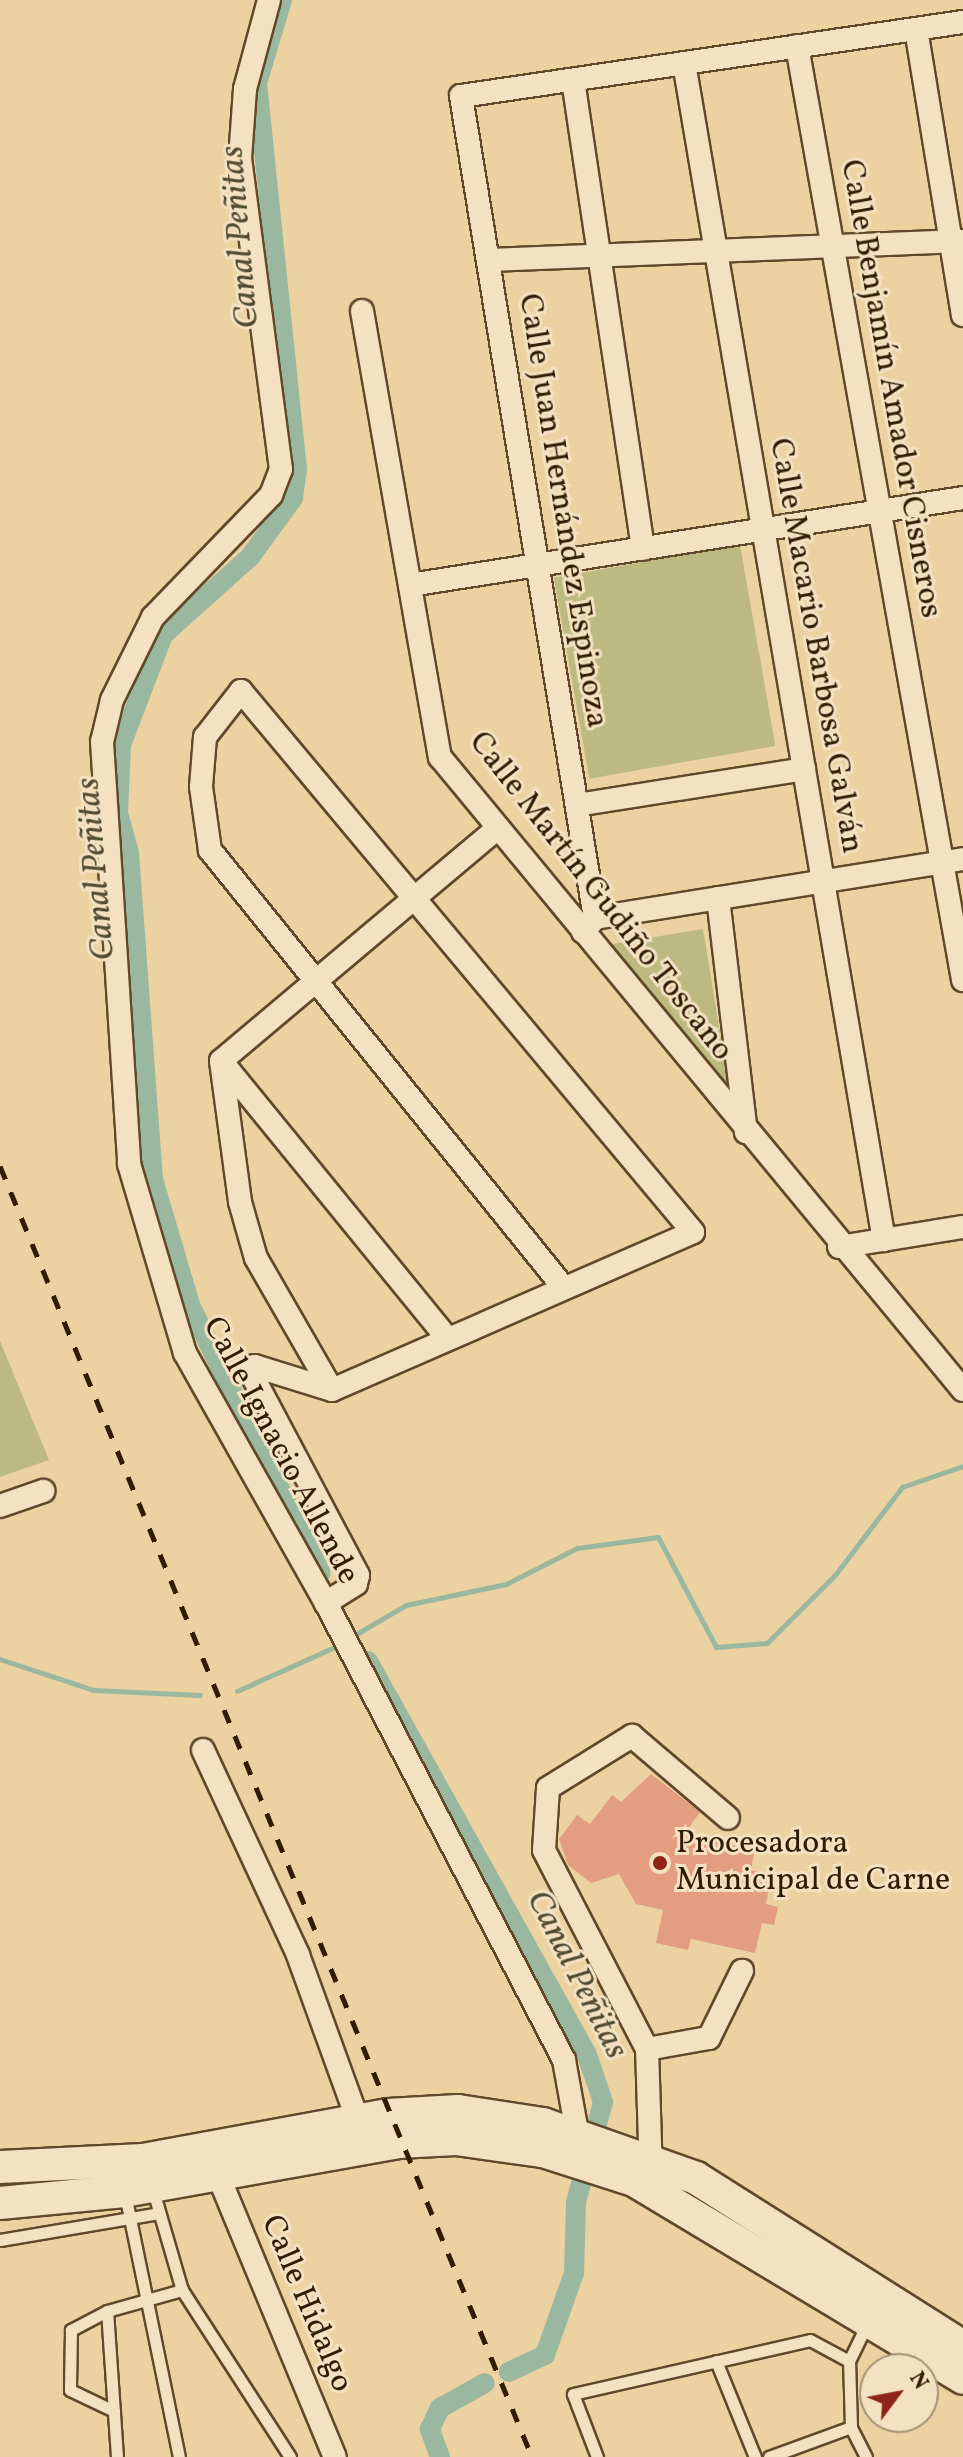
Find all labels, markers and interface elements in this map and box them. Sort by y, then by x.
water label: Canal Peñitas [213,144,269,330]
street label: Calle Benjamín Amador Cisneros [831,157,949,621]
street label: Calle Juan Hernández Espinoza [509,291,615,731]
street label: Calle Macario Barbosa Galván [760,436,870,856]
street label: Calle Martín Gudiño Toscano [459,724,741,1070]
water label: Canal Peñitas [69,776,125,962]
street label: Calle Ignacio Allende [193,1311,367,1591]
place label: Procesadora Municipal de Carne [676,1826,950,1901]
marker: Procesadora Municipal de Carne [651,1854,669,1872]
water label: Canal Peñitas [516,1884,636,2066]
street label: Calle Hidalgo [252,2210,360,2398]
north arrow [859,2353,939,2433]
text: N [901,2366,935,2396]

